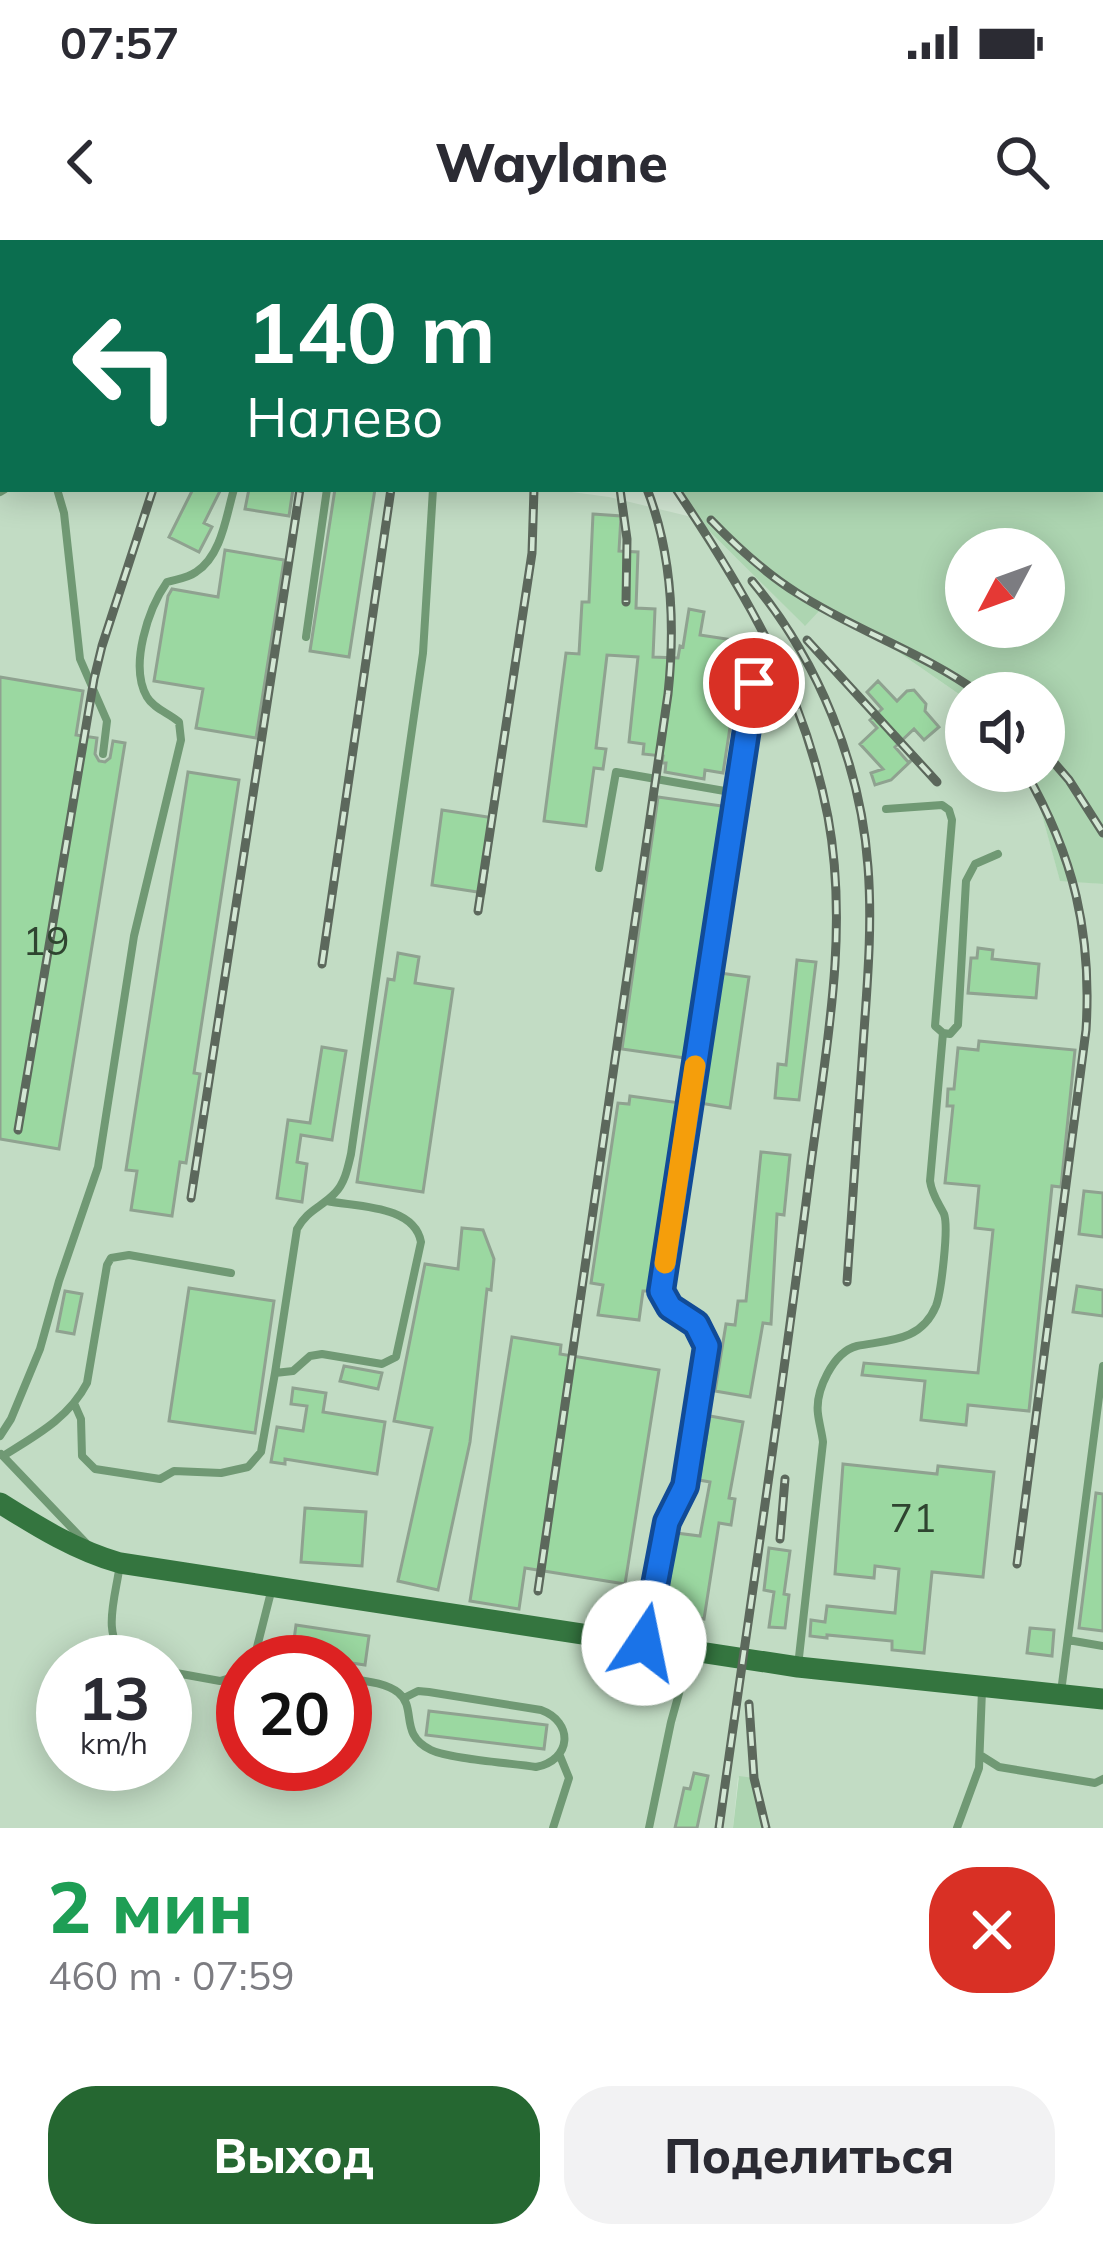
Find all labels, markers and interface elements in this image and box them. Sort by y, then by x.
text: 07:57 [60,14,179,70]
text: Waylane [435,128,668,196]
icon: back [48,129,114,195]
icon: search [989,129,1055,195]
text: 140 m [246,279,496,384]
icon: left [48,288,204,444]
text: Налево [246,383,443,451]
north arrow [945,528,1065,648]
map controls [945,528,1065,792]
pin [703,632,805,734]
icon: arrive [721,650,787,716]
button: sound [945,672,1065,792]
house number: 19 [23,916,69,965]
house number: 71 [890,1493,936,1542]
position arrow [581,1580,707,1706]
speed limit sign: 20 [216,1635,372,1791]
text: 13 [78,1660,150,1735]
text: km/h [80,1724,148,1762]
text: 2 мин [48,1861,253,1951]
button: close [929,1867,1055,1993]
text: 460 m · 07:59 [48,1951,294,2000]
button: Выход [48,2086,540,2224]
button: Поделиться [564,2086,1055,2224]

